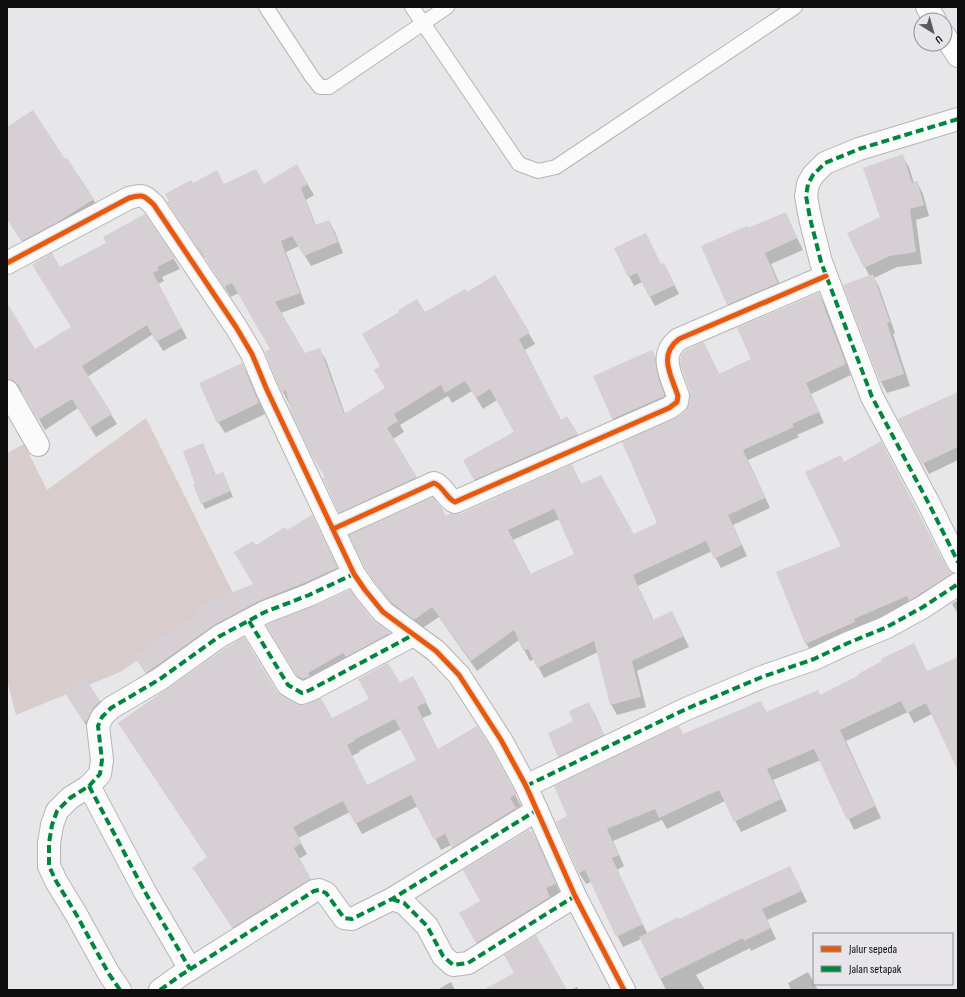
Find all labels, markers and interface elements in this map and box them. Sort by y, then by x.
north arrow [913,12,953,52]
text: U [932,33,945,47]
legend [813,933,953,985]
text: Jalur sepeda [848,942,898,957]
text: Jalan setapak [848,962,902,977]

